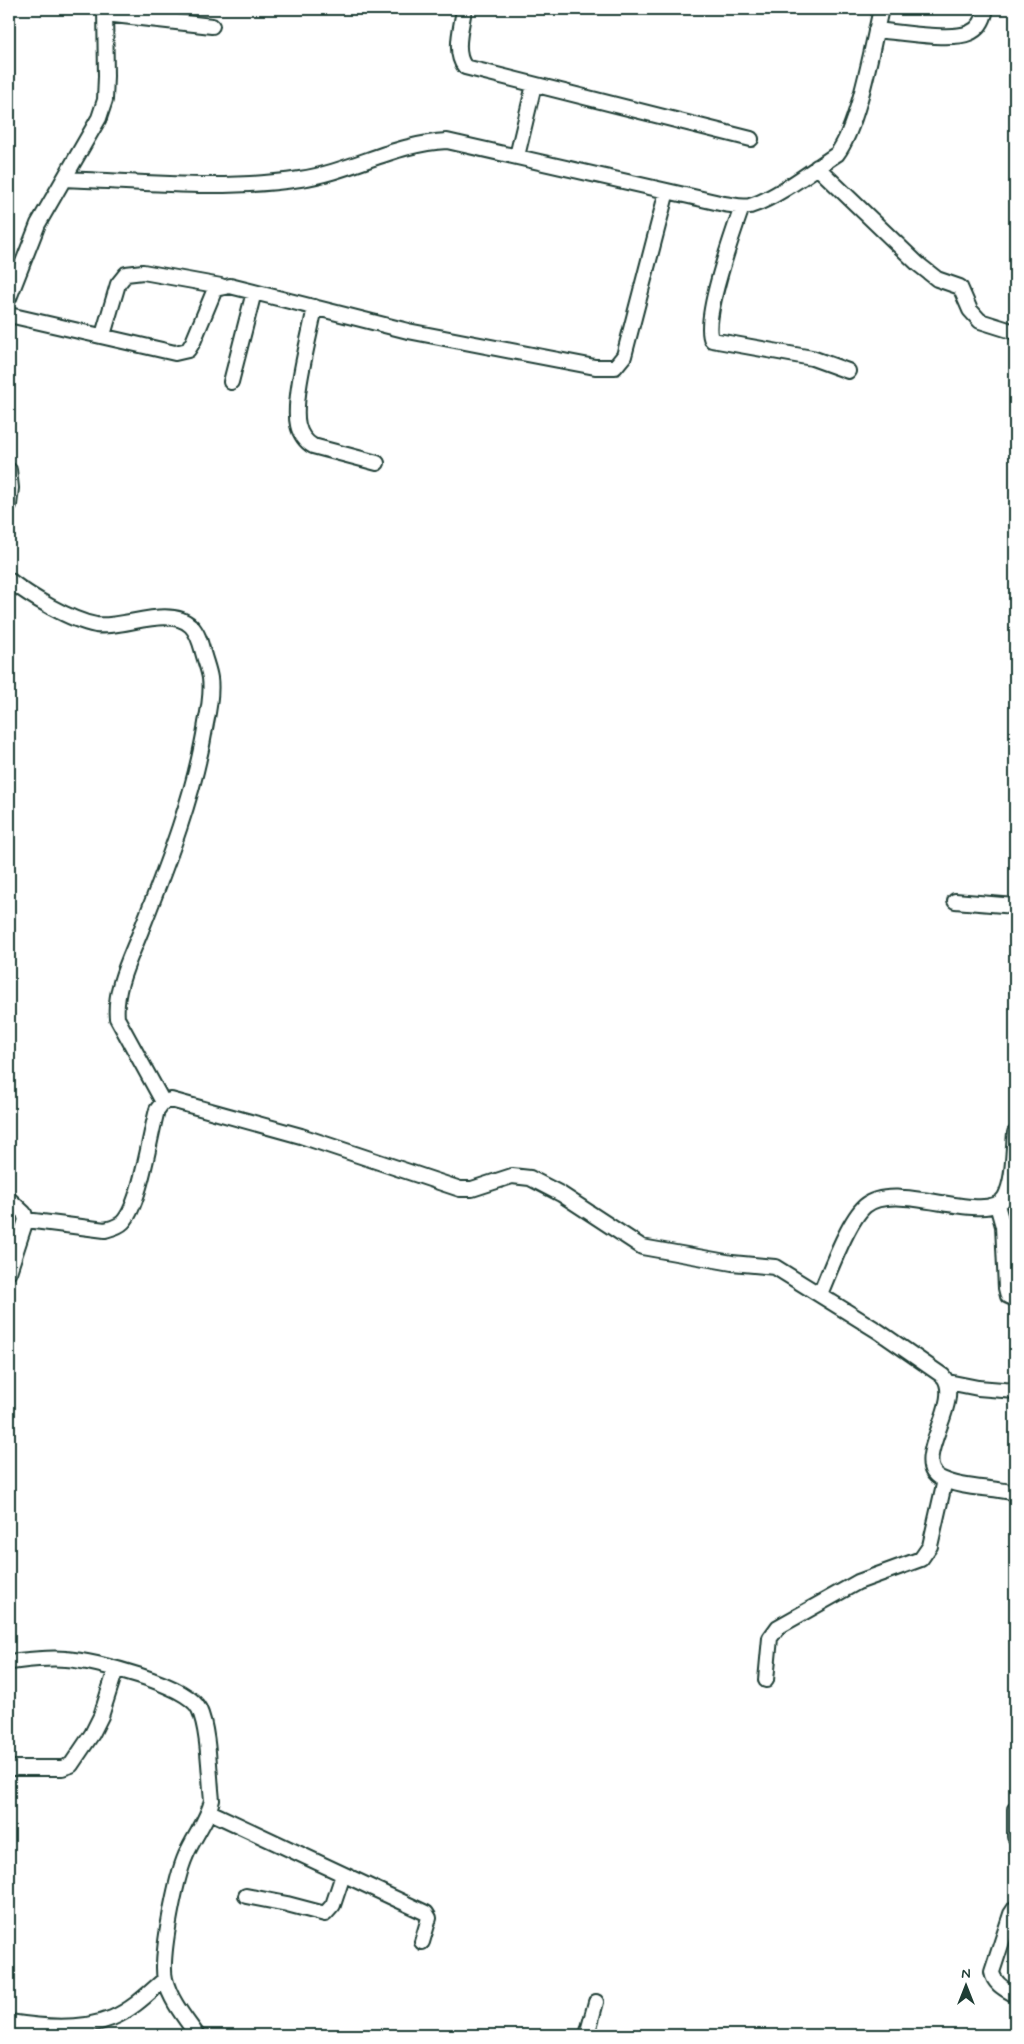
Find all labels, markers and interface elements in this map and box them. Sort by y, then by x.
north arrow [942,1962,992,2012]
text: N [961,1965,971,1983]

